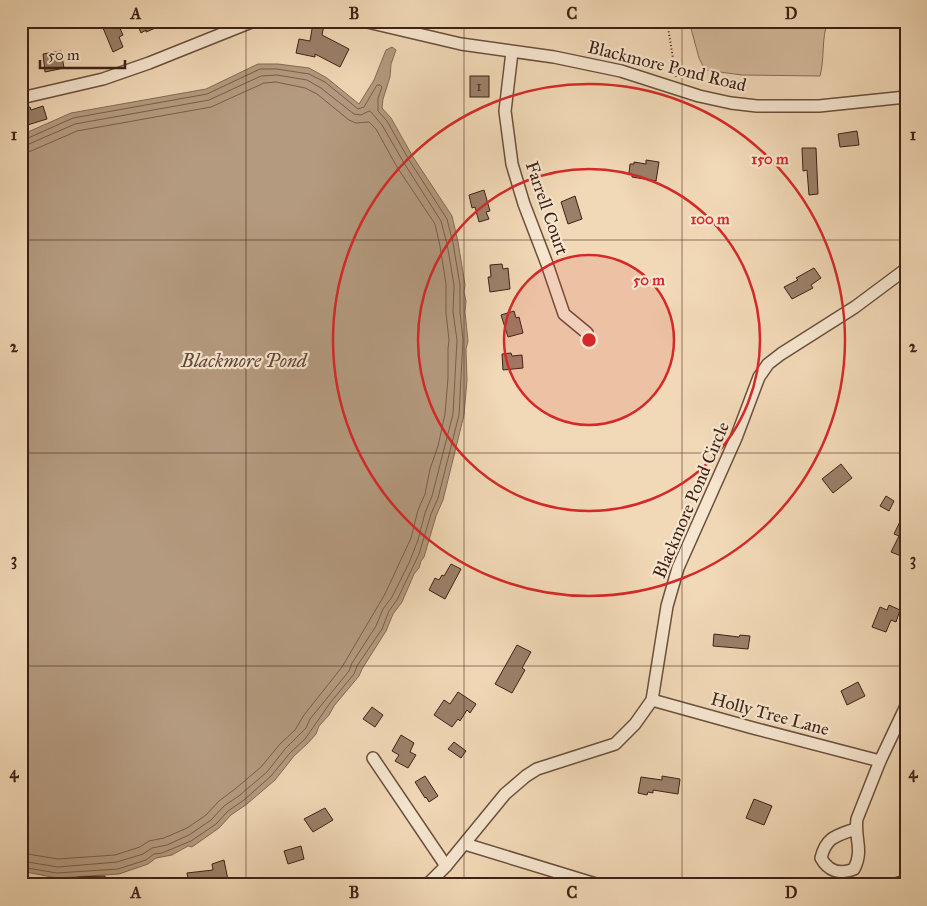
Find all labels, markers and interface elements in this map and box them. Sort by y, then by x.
text: A [130,4,142,23]
text: B [349,4,359,23]
text: C [567,4,578,23]
text: D [785,4,798,23]
street label: Blackmore Pond Road [585,36,749,96]
scale bar [40,38,125,70]
text: 50 m [48,46,80,64]
house number: 1 [476,77,482,95]
text: 1 [11,125,18,144]
text: 1 [910,125,917,144]
text: 150 m [751,150,789,168]
street label: Farrell Court [521,158,573,258]
text: 100 m [690,210,730,228]
text: 50 m [633,271,665,289]
centre of rings [580,331,598,349]
text: 2 [10,337,19,356]
text: 2 [909,337,918,356]
water label: Blackmore Pond [180,349,308,372]
street label: Blackmore Pond Circle [648,418,734,582]
text: 3 [11,550,17,570]
text: 3 [910,550,916,570]
street label: Holly Tree Lane [708,688,832,740]
text: 4 [10,763,20,783]
text: 4 [909,763,919,783]
text: A [130,883,142,902]
text: B [349,883,359,902]
text: C [567,883,578,902]
text: D [785,883,798,902]

